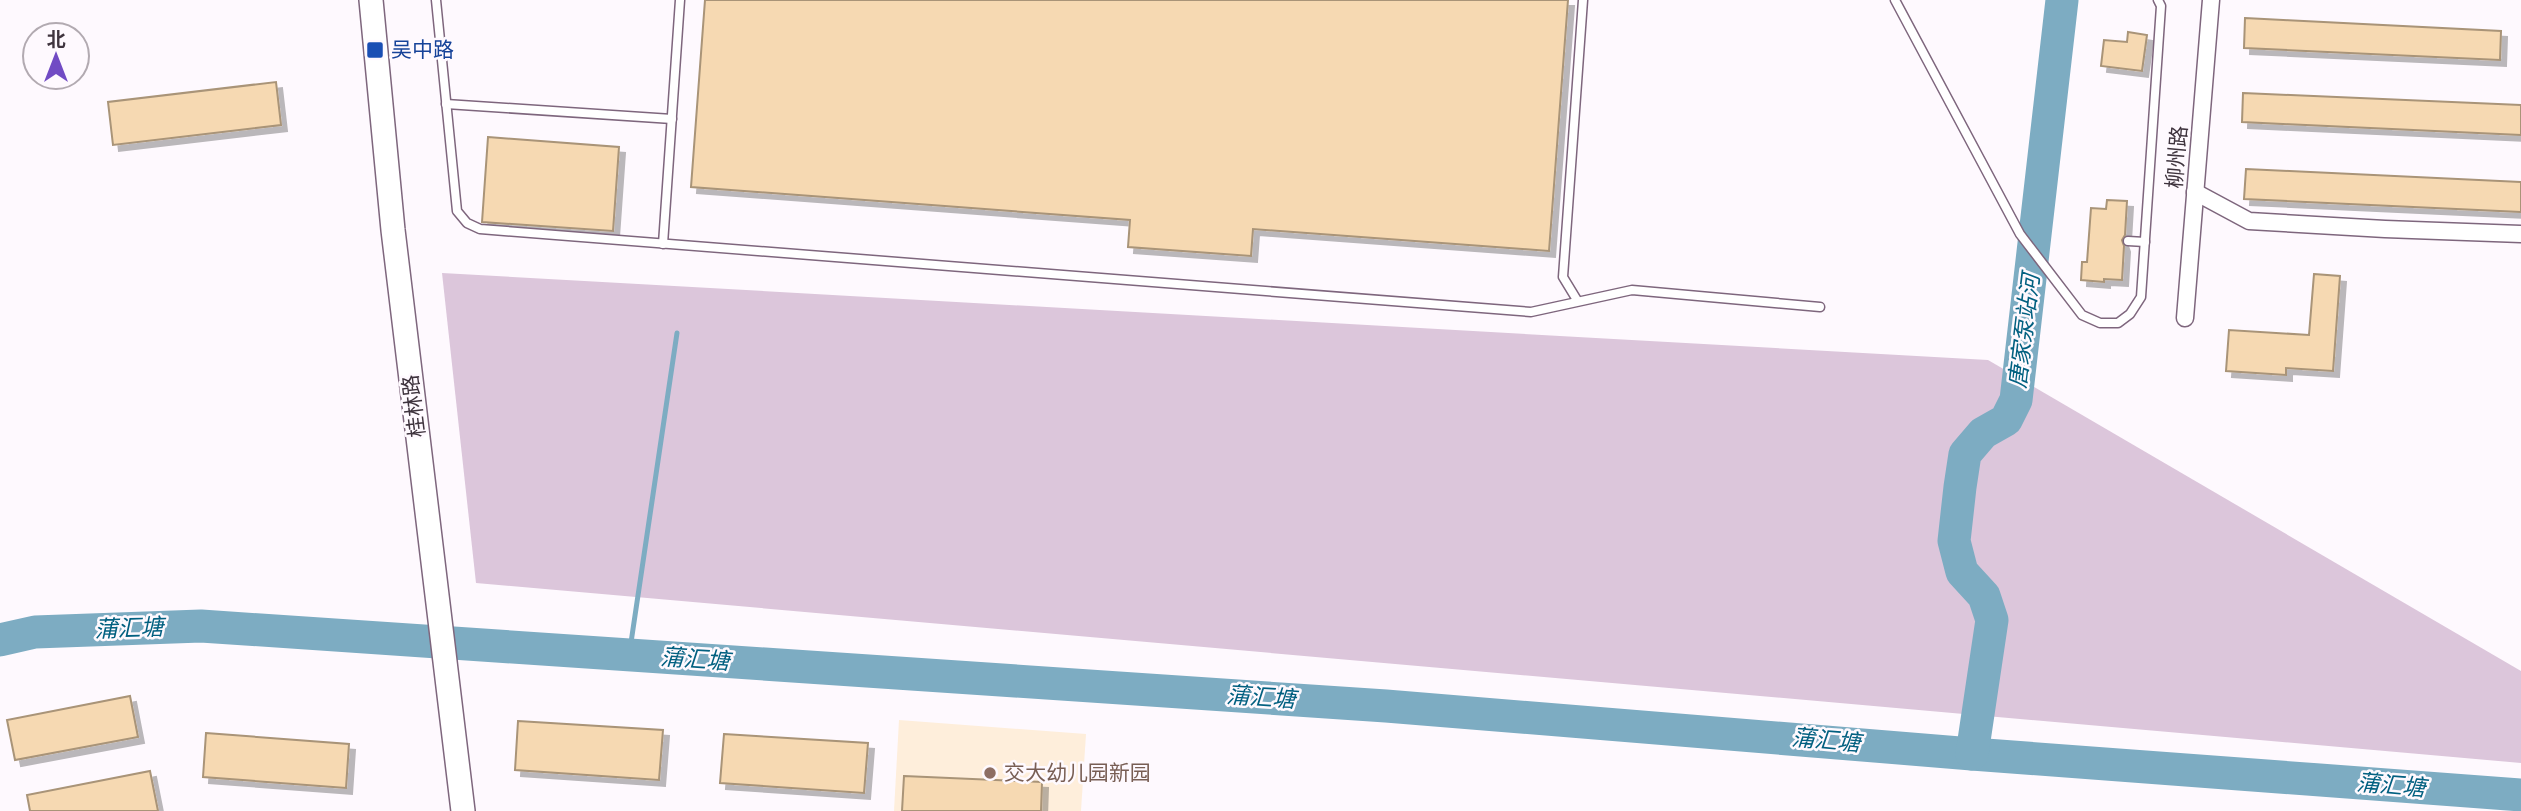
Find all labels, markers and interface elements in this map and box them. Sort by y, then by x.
north arrow [21,21,91,91]
text: 北 [46,26,66,52]
place label: 吴中路 [391,35,454,63]
marker: 吴中路 [365,40,385,60]
street label: 柳州路 [2159,124,2193,190]
water label: 唐家泵站河 [2000,268,2046,390]
street label: 桂林路 [395,373,431,439]
water label: 蒲汇塘 [94,610,168,644]
water label: 蒲汇塘 [660,640,735,677]
water label: 蒲汇塘 [1226,678,1301,715]
water label: 蒲汇塘 [1790,720,1866,758]
place label: 交大幼儿园新园 [1004,758,1151,786]
marker: 交大幼儿园新园 [982,765,998,781]
water label: 蒲汇塘 [2355,765,2431,803]

